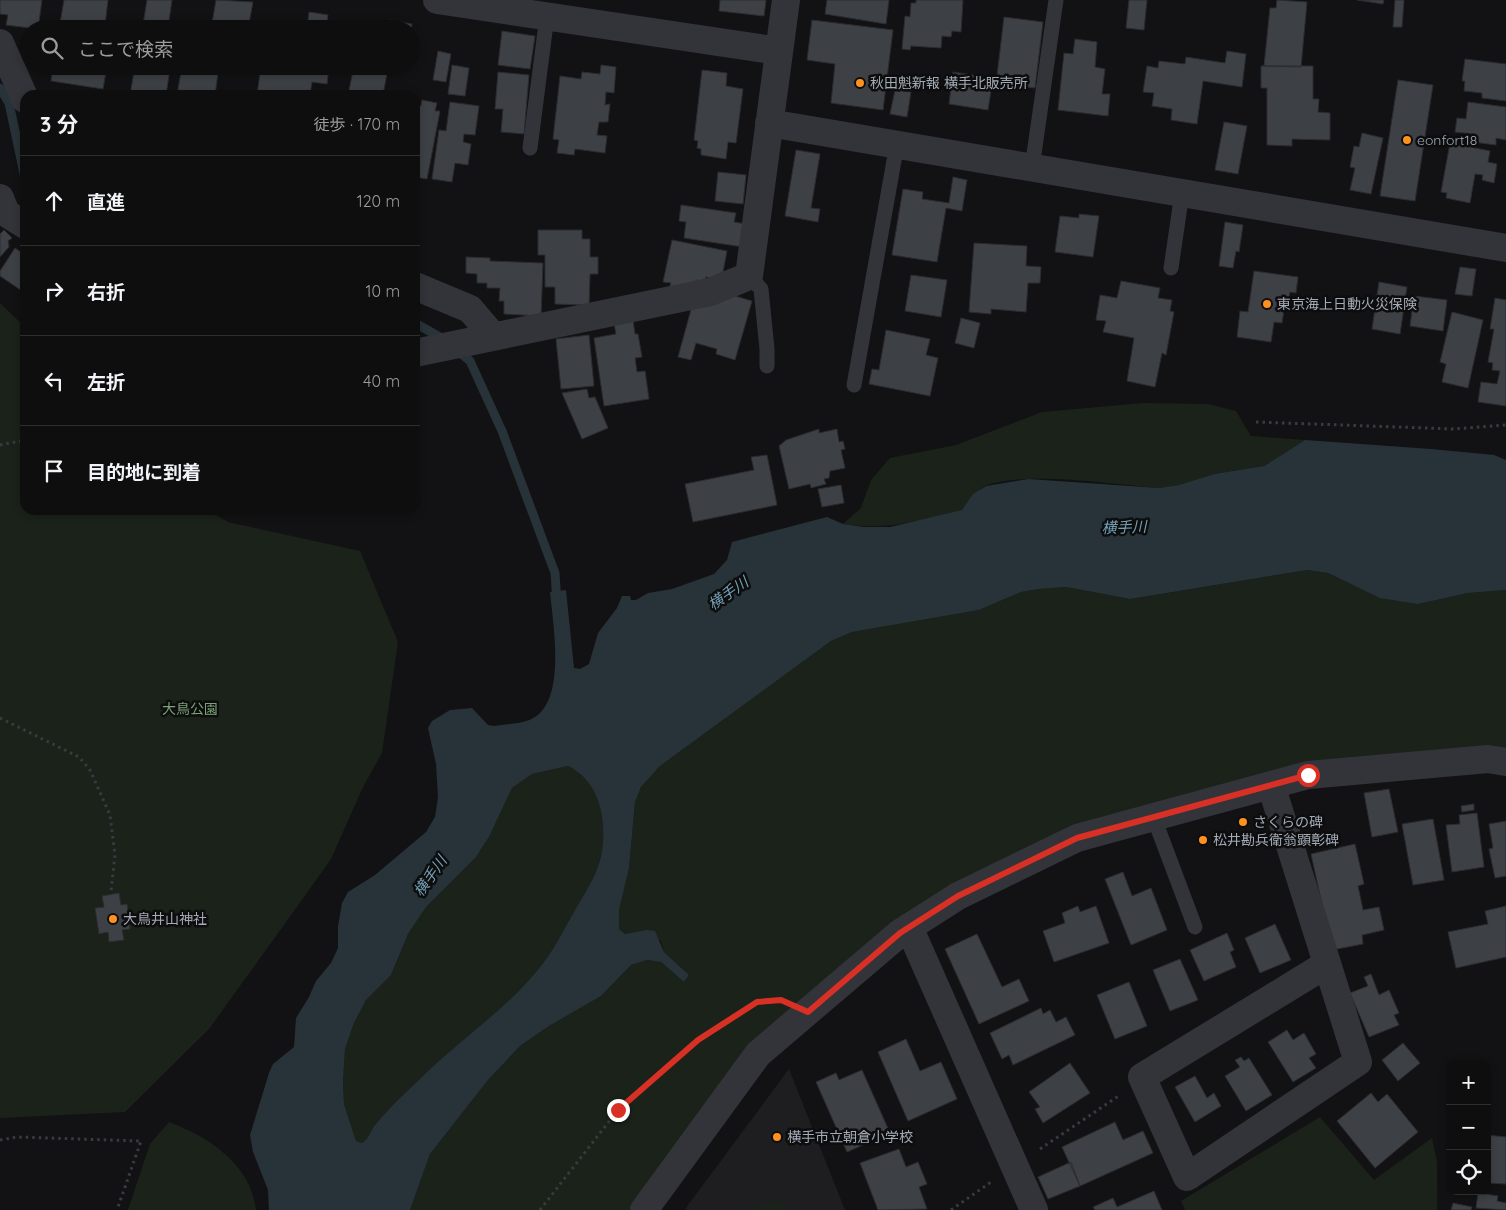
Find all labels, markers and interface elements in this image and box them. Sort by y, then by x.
search box [20,20,420,75]
icon: search [38,34,66,62]
text: ここで検索 [78,37,173,61]
place label: 秋田魁新報 横手北販売所 [870,74,1028,92]
marker: 秋田魁新報 横手北販売所 [854,77,866,89]
text: 3 分 [40,111,78,137]
text: 徒歩 · 170 m [314,114,400,134]
place label: eonfort18 [1417,131,1477,149]
marker: eonfort18 [1401,134,1413,146]
icon: ahead [40,187,68,215]
text: 直進 [87,190,125,214]
text: 120 m [357,191,400,211]
icon: right [40,277,68,305]
text: 右折 [87,280,125,304]
text: 10 m [366,281,400,301]
place label: 東京海上日動火災保険 [1277,295,1417,313]
marker: 東京海上日動火災保険 [1261,298,1273,310]
icon: left [40,367,68,395]
text: 左折 [87,370,125,394]
text: 40 m [363,371,400,391]
icon: arrive [40,457,68,485]
text: 目的地に到着 [87,460,201,484]
water label: 横手川 [1101,517,1149,537]
water label: 横手川 [704,571,754,614]
park label: 大鳥公園 [162,700,218,718]
route start [1297,764,1320,787]
place label: さくらの碑 [1253,813,1323,831]
marker: さくらの碑 [1237,816,1249,828]
place label: 松井勘兵衛翁顕彰碑 [1213,831,1339,849]
marker: 松井勘兵衛翁顕彰碑 [1197,834,1209,846]
water label: 横手川 [409,850,452,900]
place label: 大鳥井山神社 [123,910,207,928]
marker: 大鳥井山神社 [107,913,119,925]
map controls [1446,1060,1491,1195]
button: + [1446,1060,1491,1105]
route end [607,1099,630,1122]
button: − [1446,1105,1491,1150]
place label: 横手市立朝倉小学校 [787,1128,913,1146]
marker: 横手市立朝倉小学校 [771,1131,783,1143]
button: locate [1446,1150,1491,1195]

